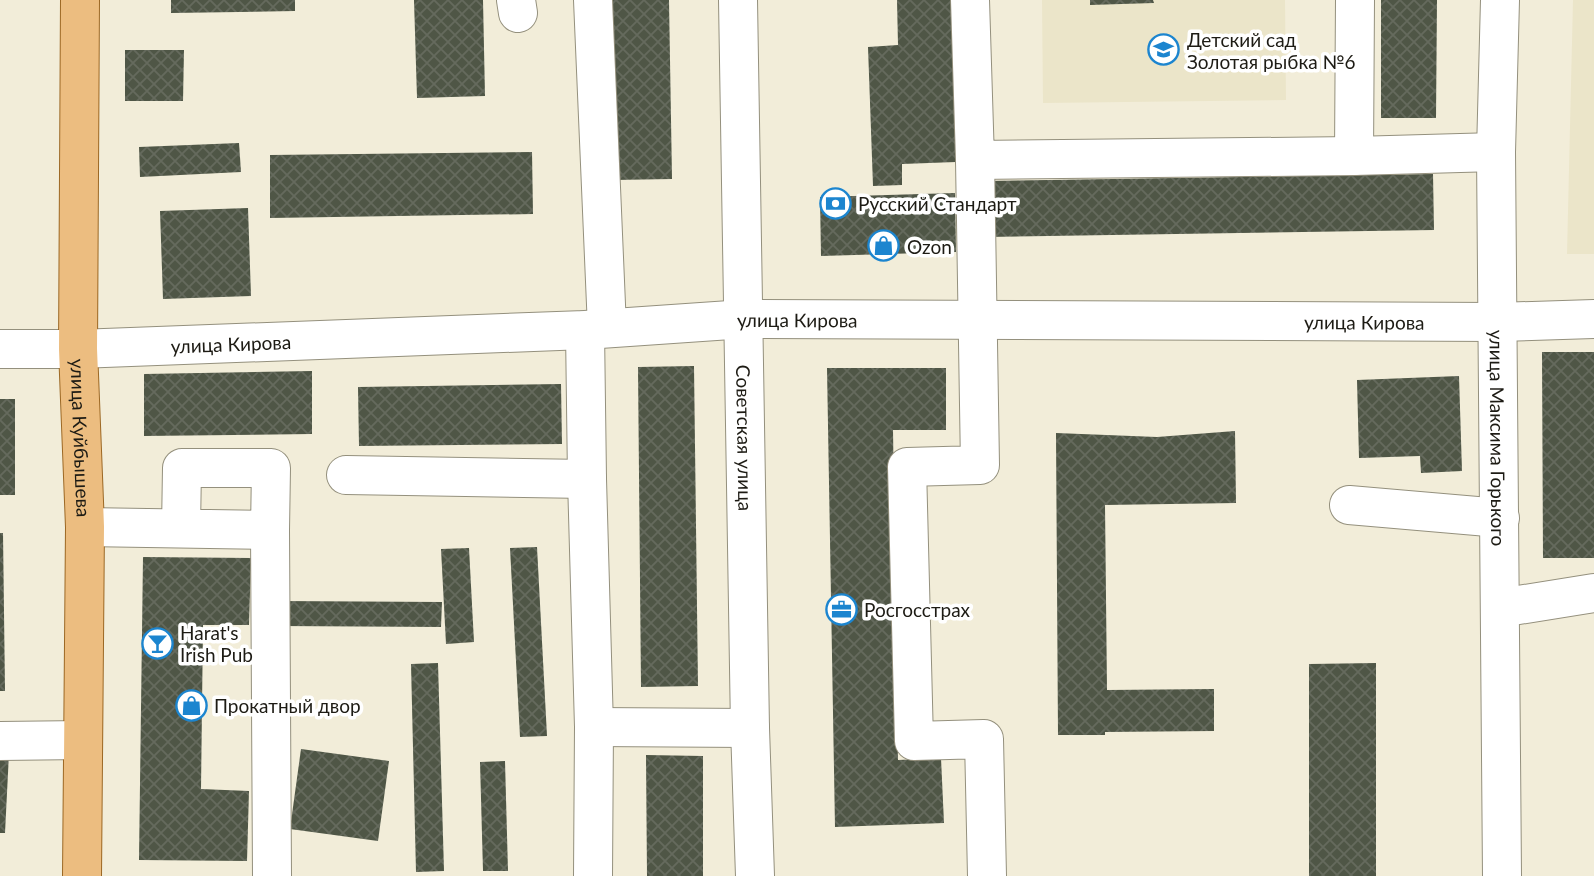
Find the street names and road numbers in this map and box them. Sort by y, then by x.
street label: улица Кирова [736,307,858,331]
street label: улица Кирова [1304,310,1425,333]
street label: улица Максима Горького [1486,329,1511,546]
street label: улица Кирова [170,330,292,357]
street label: улица Куйбышева [67,358,96,518]
street label: Советская улица [733,365,758,511]

